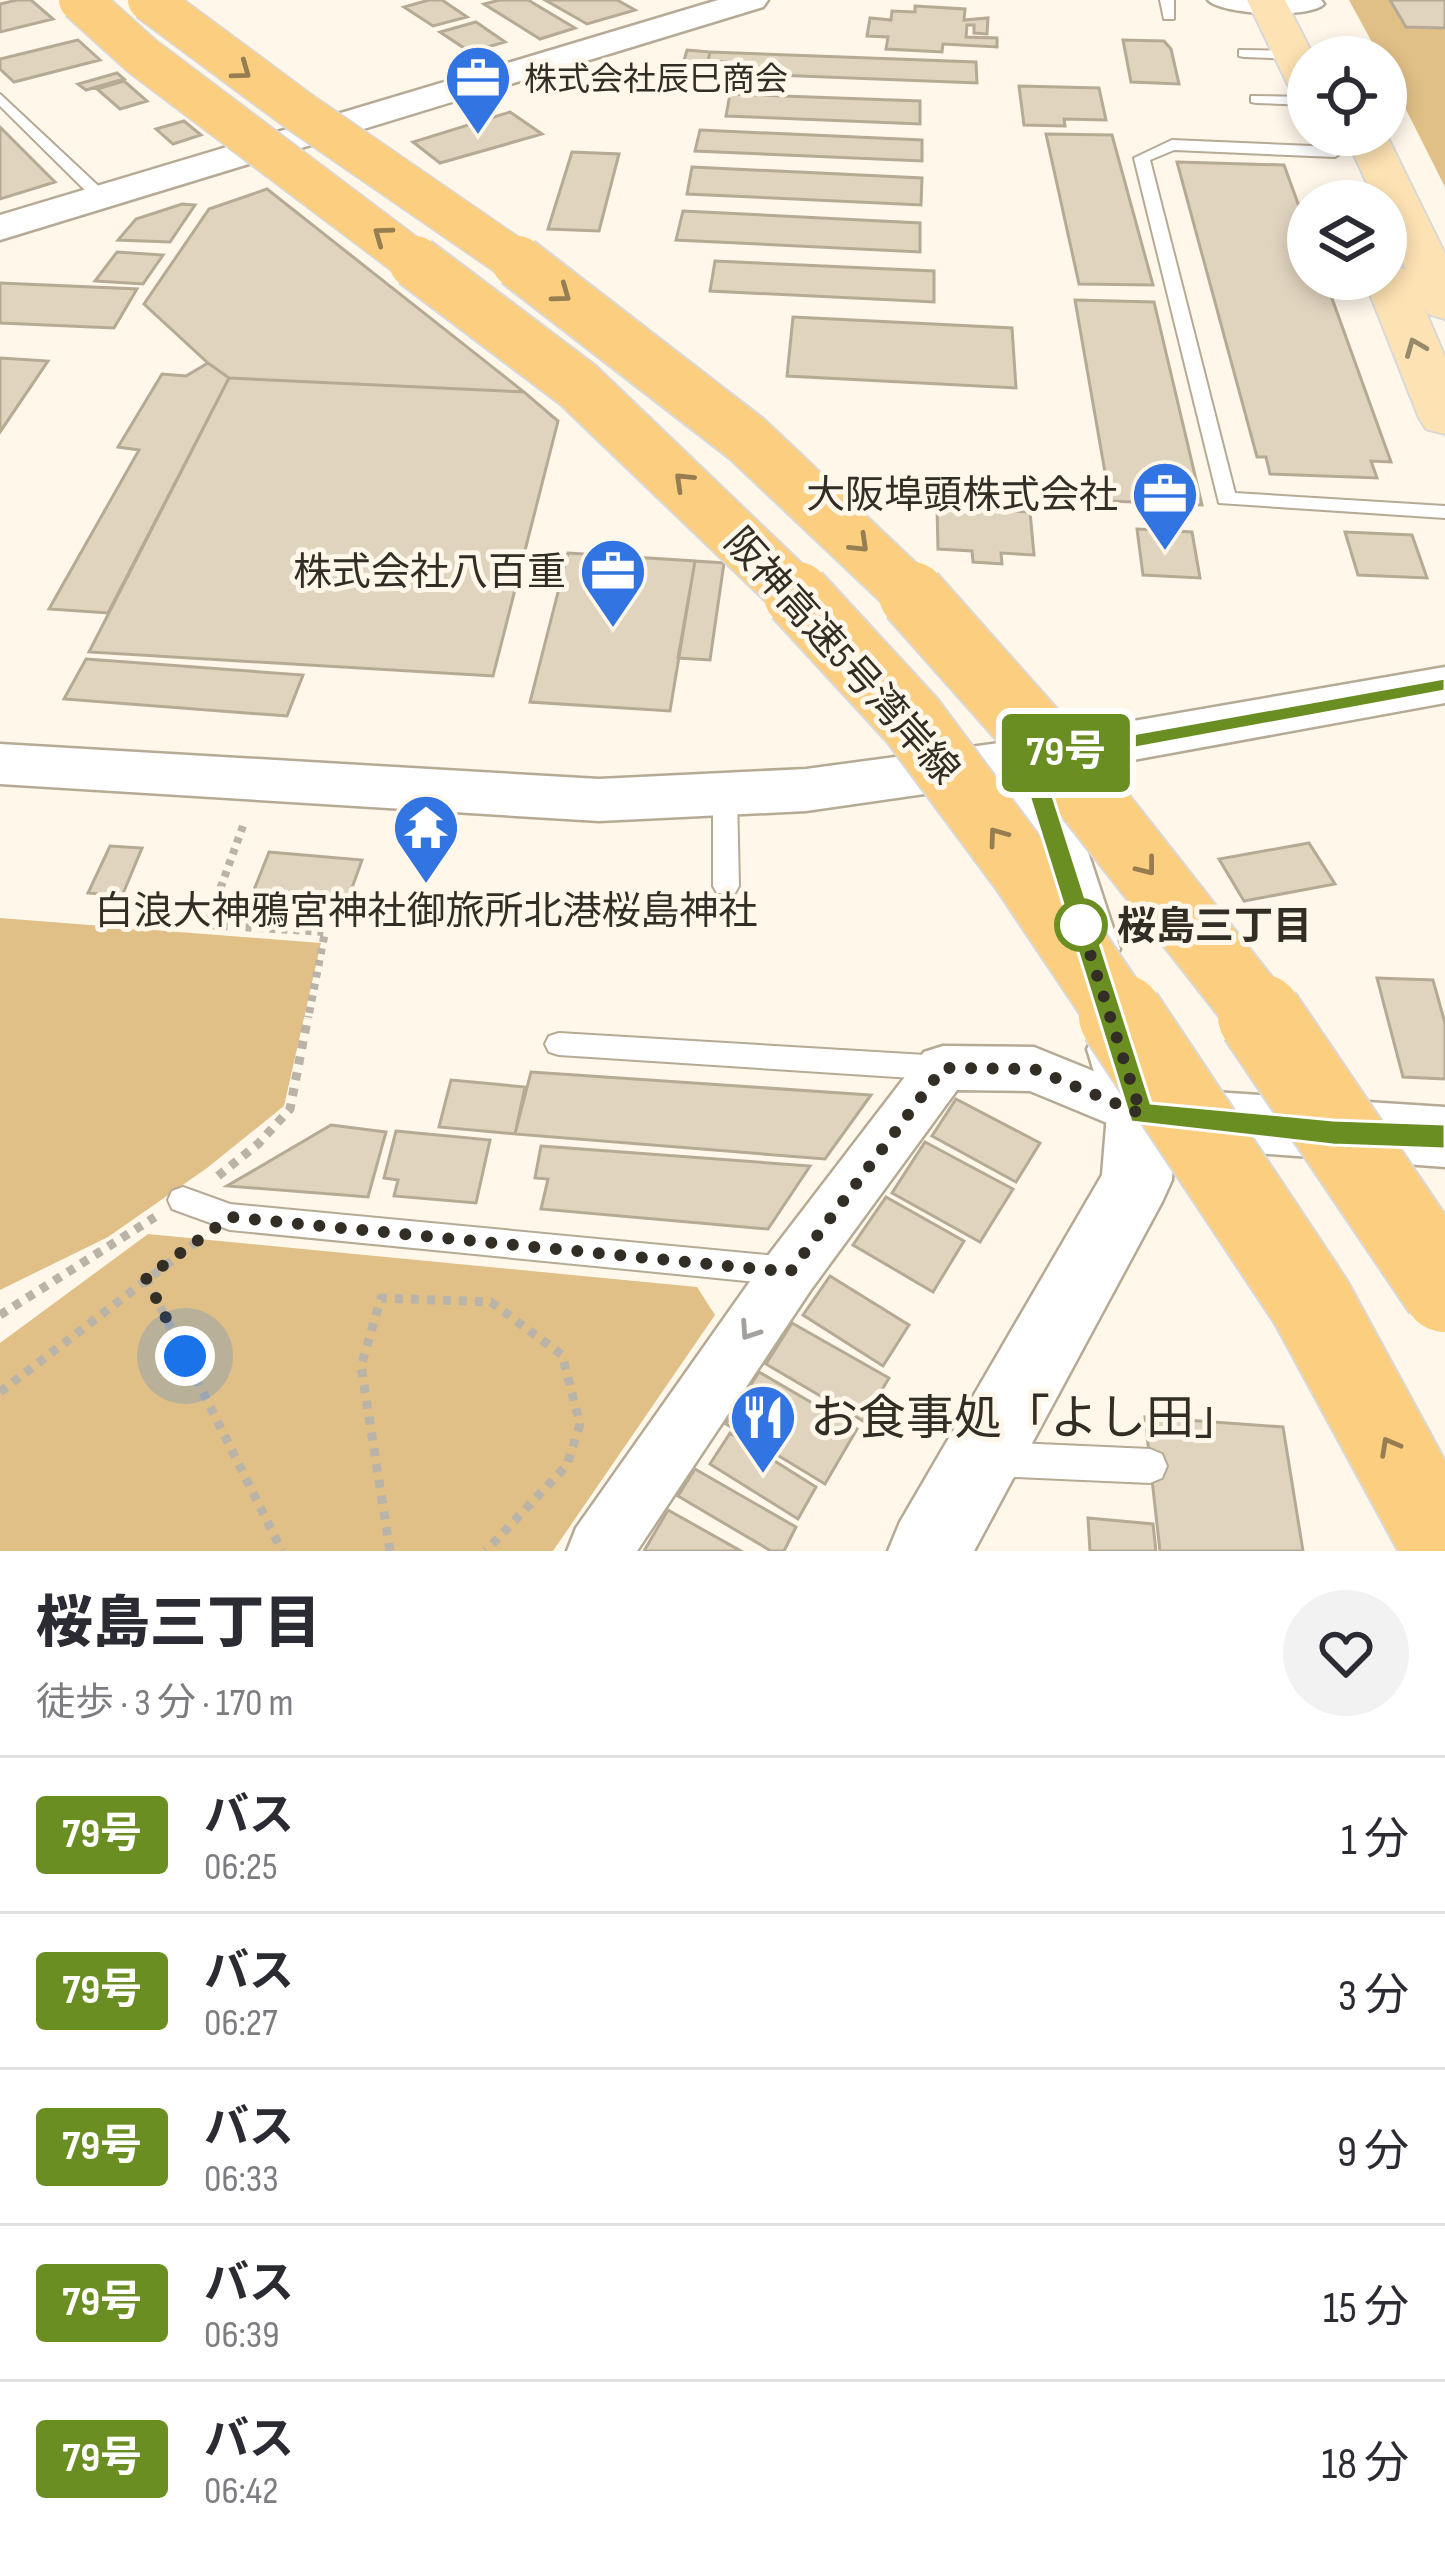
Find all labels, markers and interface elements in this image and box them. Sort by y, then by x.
map controls [1287,36,1407,300]
button: locate [1287,36,1407,156]
office icon: 株式会社辰巳商会 [443,43,513,137]
one-way arrow [229,57,250,79]
place label: 株式会社辰巳商会 [524,60,788,100]
button: layers [1287,180,1407,300]
one-way arrow [373,228,395,250]
one-way arrow [549,279,570,301]
one-way arrow [1405,337,1429,358]
office icon: 大阪埠頭株式会社 [1130,459,1200,553]
place label: 大阪埠頭株式会社 [806,473,1118,520]
one-way arrow [676,474,697,496]
street label: 阪神高速5号湾岸線 [714,519,968,794]
one-way arrow [846,530,868,552]
office icon: 株式会社八百重 [578,536,648,630]
place label: 株式会社八百重 [293,550,566,597]
line badge: 79号 [997,714,1135,792]
text: 79号 [1026,727,1106,778]
temple icon: 白浪大神鴉宮神社御旅所北港桜島神社 [391,792,461,886]
one-way arrow [990,827,1012,849]
one-way arrow [1133,853,1154,875]
place label: 白浪大神鴉宮神社御旅所北港桜島神社 [94,889,758,936]
marker: 桜島三丁目 [1056,900,1106,950]
place label: 桜島三丁目 [1117,904,1312,951]
one-way arrow [742,1318,764,1340]
your location [155,1326,215,1386]
restaurant icon: お食事処「よし田」 [728,1382,798,1476]
place label: お食事処「よし田」 [810,1391,1242,1448]
one-way arrow [1380,1437,1403,1458]
button: heart [1283,1590,1409,1716]
text: 桜島三丁目 [36,1591,321,1659]
text: 徒歩 · 3 分 · 170 m [36,1680,294,1727]
text: バス [204,1789,294,1844]
text: 79号 [62,1809,142,1860]
text: 1 分 [1341,1813,1409,1868]
text: 06:25 [204,1844,278,1891]
text: バス [204,1945,294,2000]
text: 79号 [62,1965,142,2016]
text: 3 分 [1338,1969,1409,2024]
text: 06:27 [204,2000,278,2047]
text: バス [204,2101,294,2156]
text: 79号 [62,2121,142,2172]
text: 9 分 [1337,2125,1409,2180]
text: 06:33 [204,2156,279,2203]
text: バス [204,2257,294,2312]
text: 79号 [62,2277,142,2328]
text: 15 分 [1323,2281,1409,2336]
text: 06:39 [204,2312,279,2359]
text: バス [204,2413,294,2468]
text: 79号 [62,2433,142,2484]
text: 18 分 [1321,2437,1409,2492]
text: 06:42 [204,2468,278,2515]

